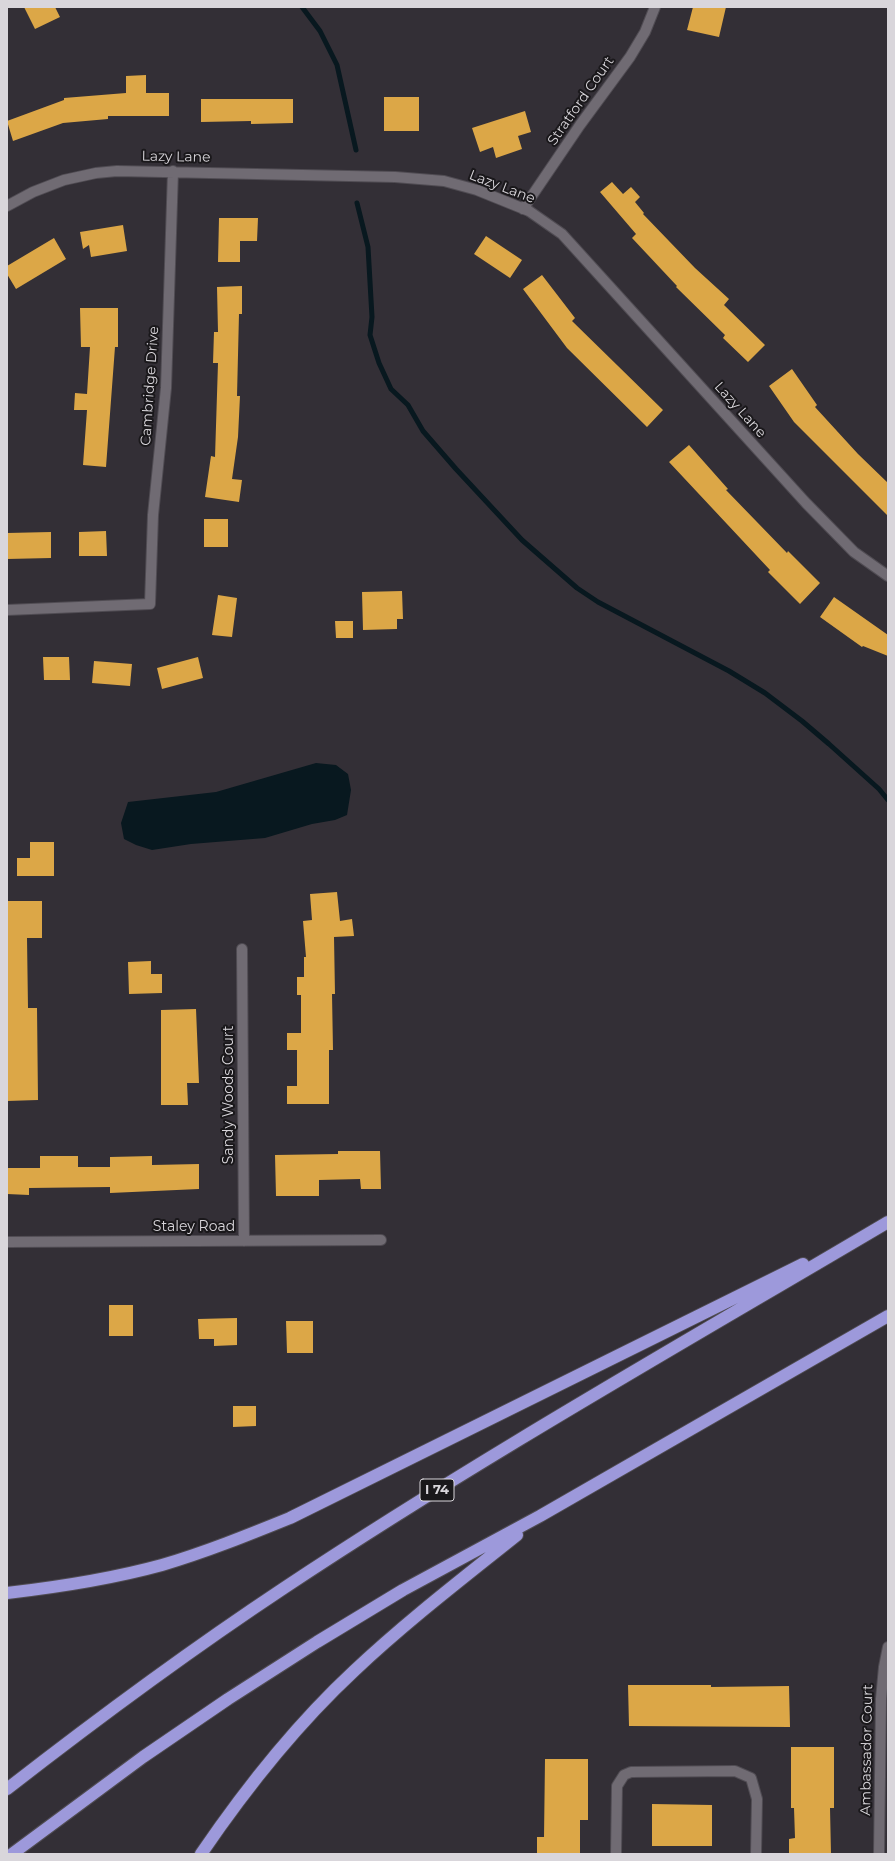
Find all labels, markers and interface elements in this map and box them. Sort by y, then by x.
street label: Stratford Court [544,53,618,149]
street label: Lazy Lane [141,148,211,166]
street label: Lazy Lane [467,167,537,207]
street label: Cambridge Drive [137,326,163,446]
street label: Lazy Lane [711,379,769,441]
street label: Sandy Woods Court [221,1026,237,1164]
street label: Staley Road [153,1219,235,1235]
road number: I 74 [420,1479,454,1501]
street label: Ambassador Court [857,1684,877,1816]

